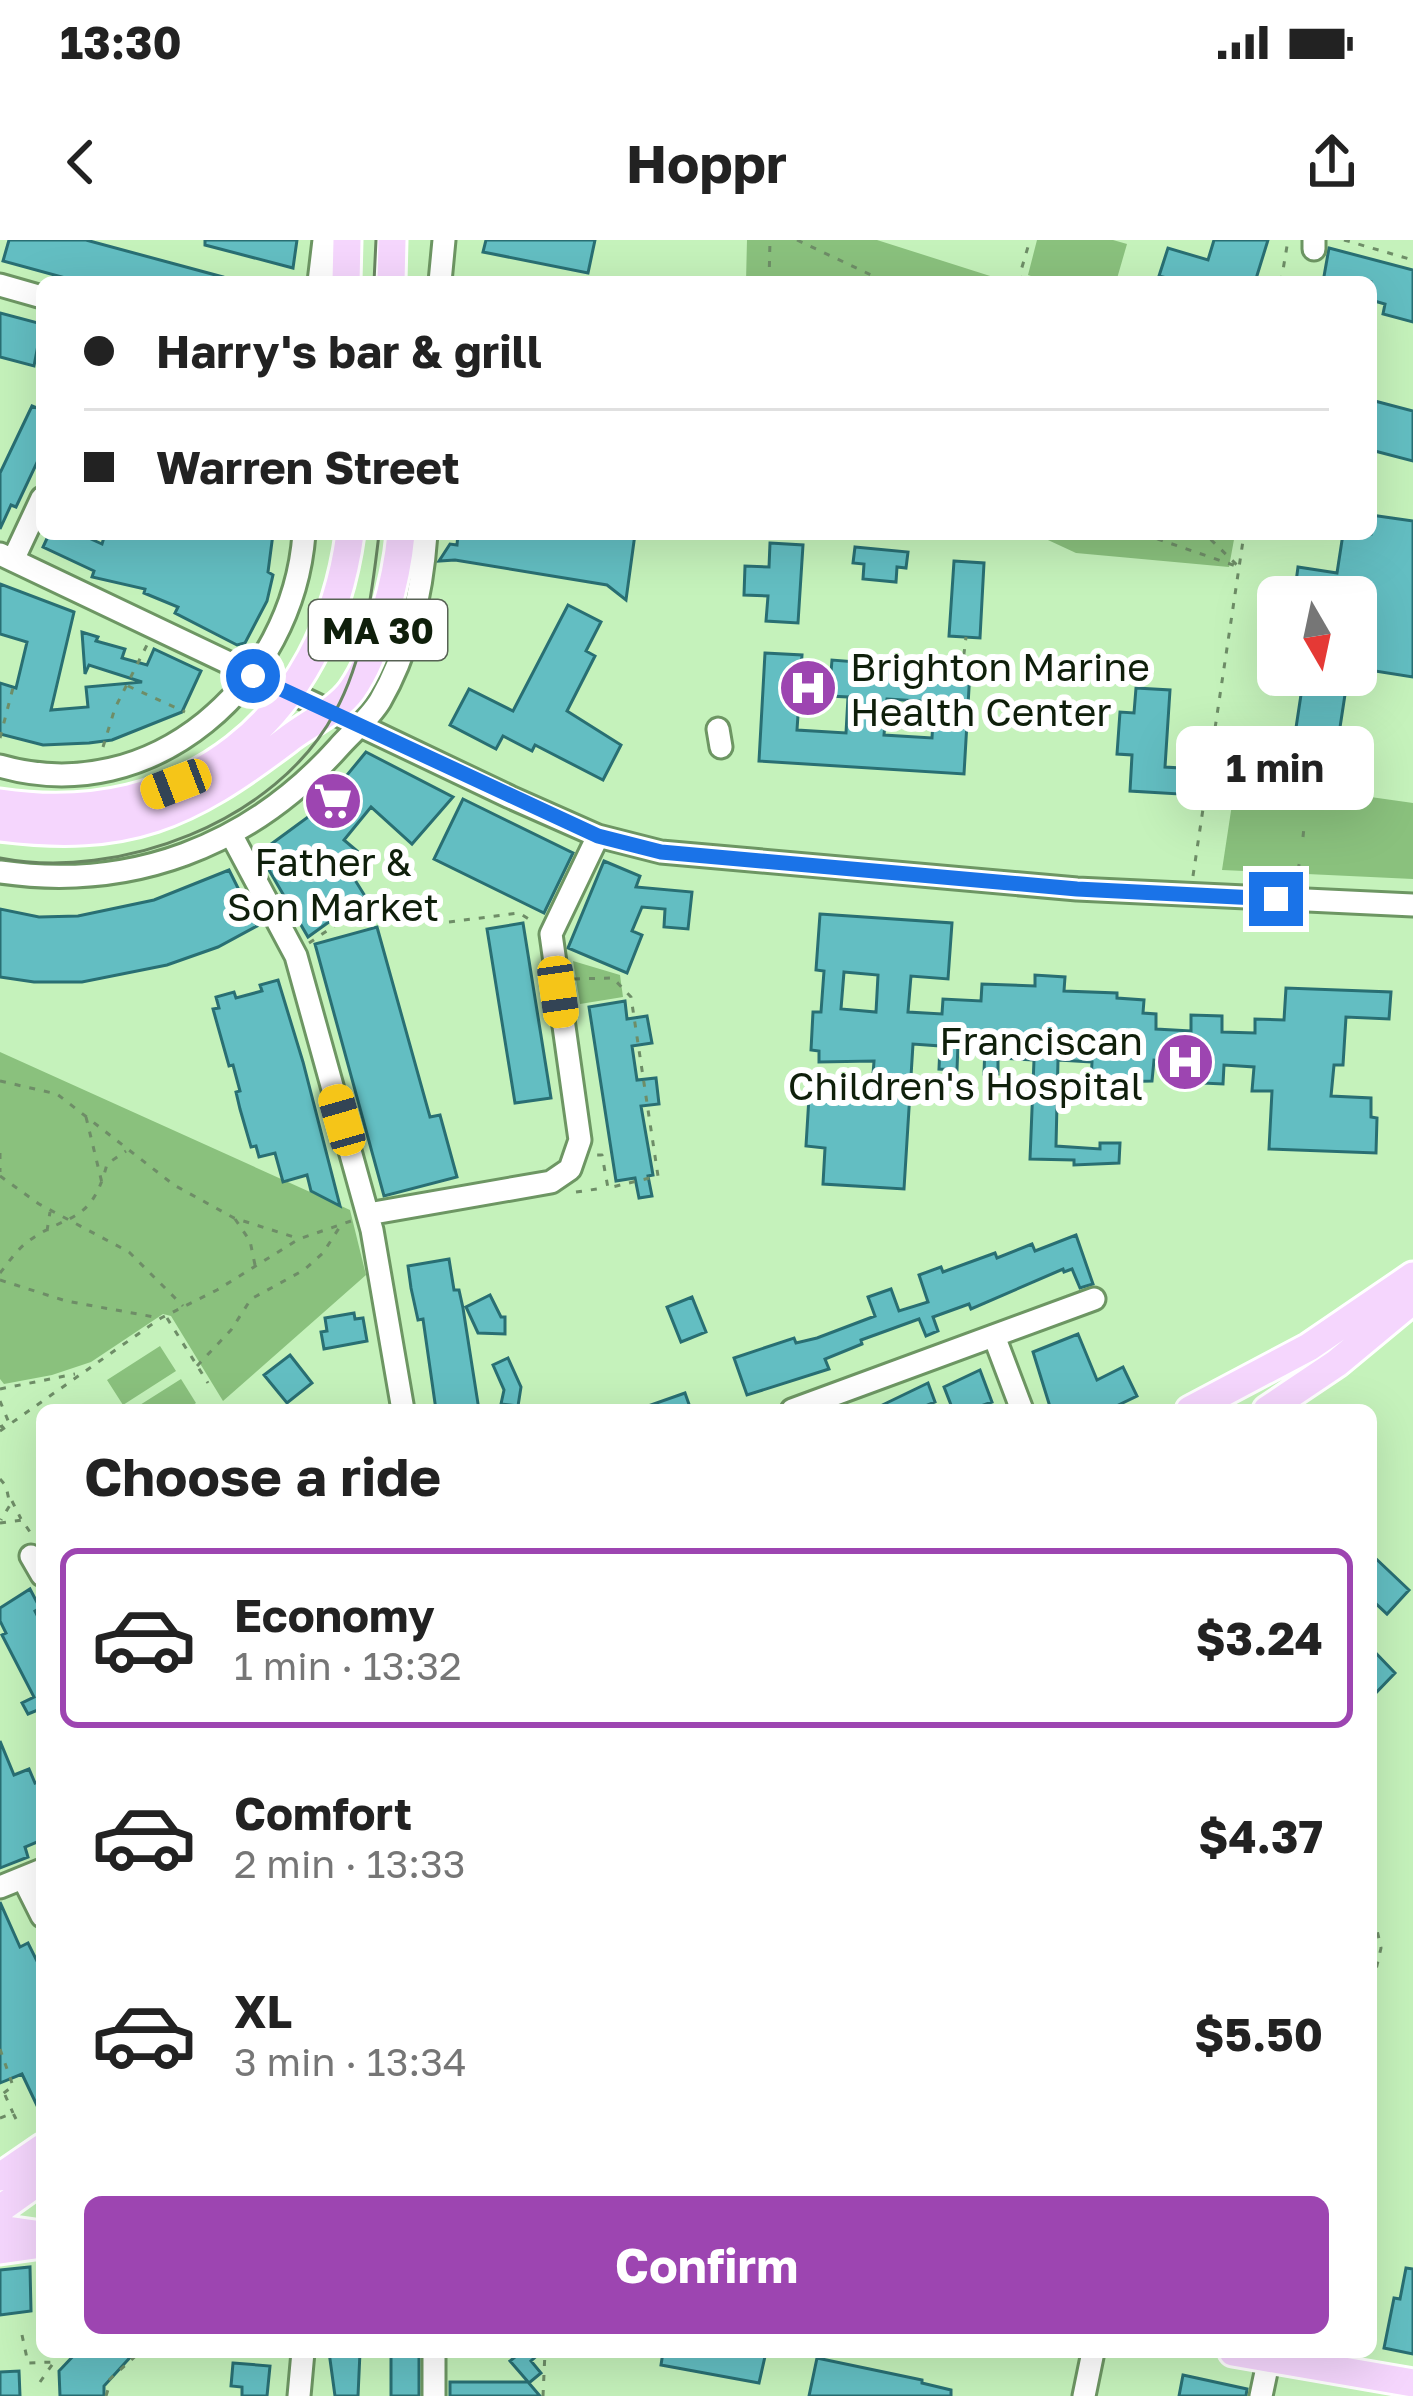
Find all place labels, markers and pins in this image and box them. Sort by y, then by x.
place label: Brighton Marine Health Center [850,643,1150,735]
hospital icon: Brighton Marine Health Center [777,657,839,719]
supermarket icon: Father & Son Market [302,770,364,832]
place label: Father & Son Market [227,838,439,930]
place label: Franciscan Children's Hospital [788,1017,1143,1109]
hospital icon: Franciscan Children's Hospital [1154,1031,1216,1093]

